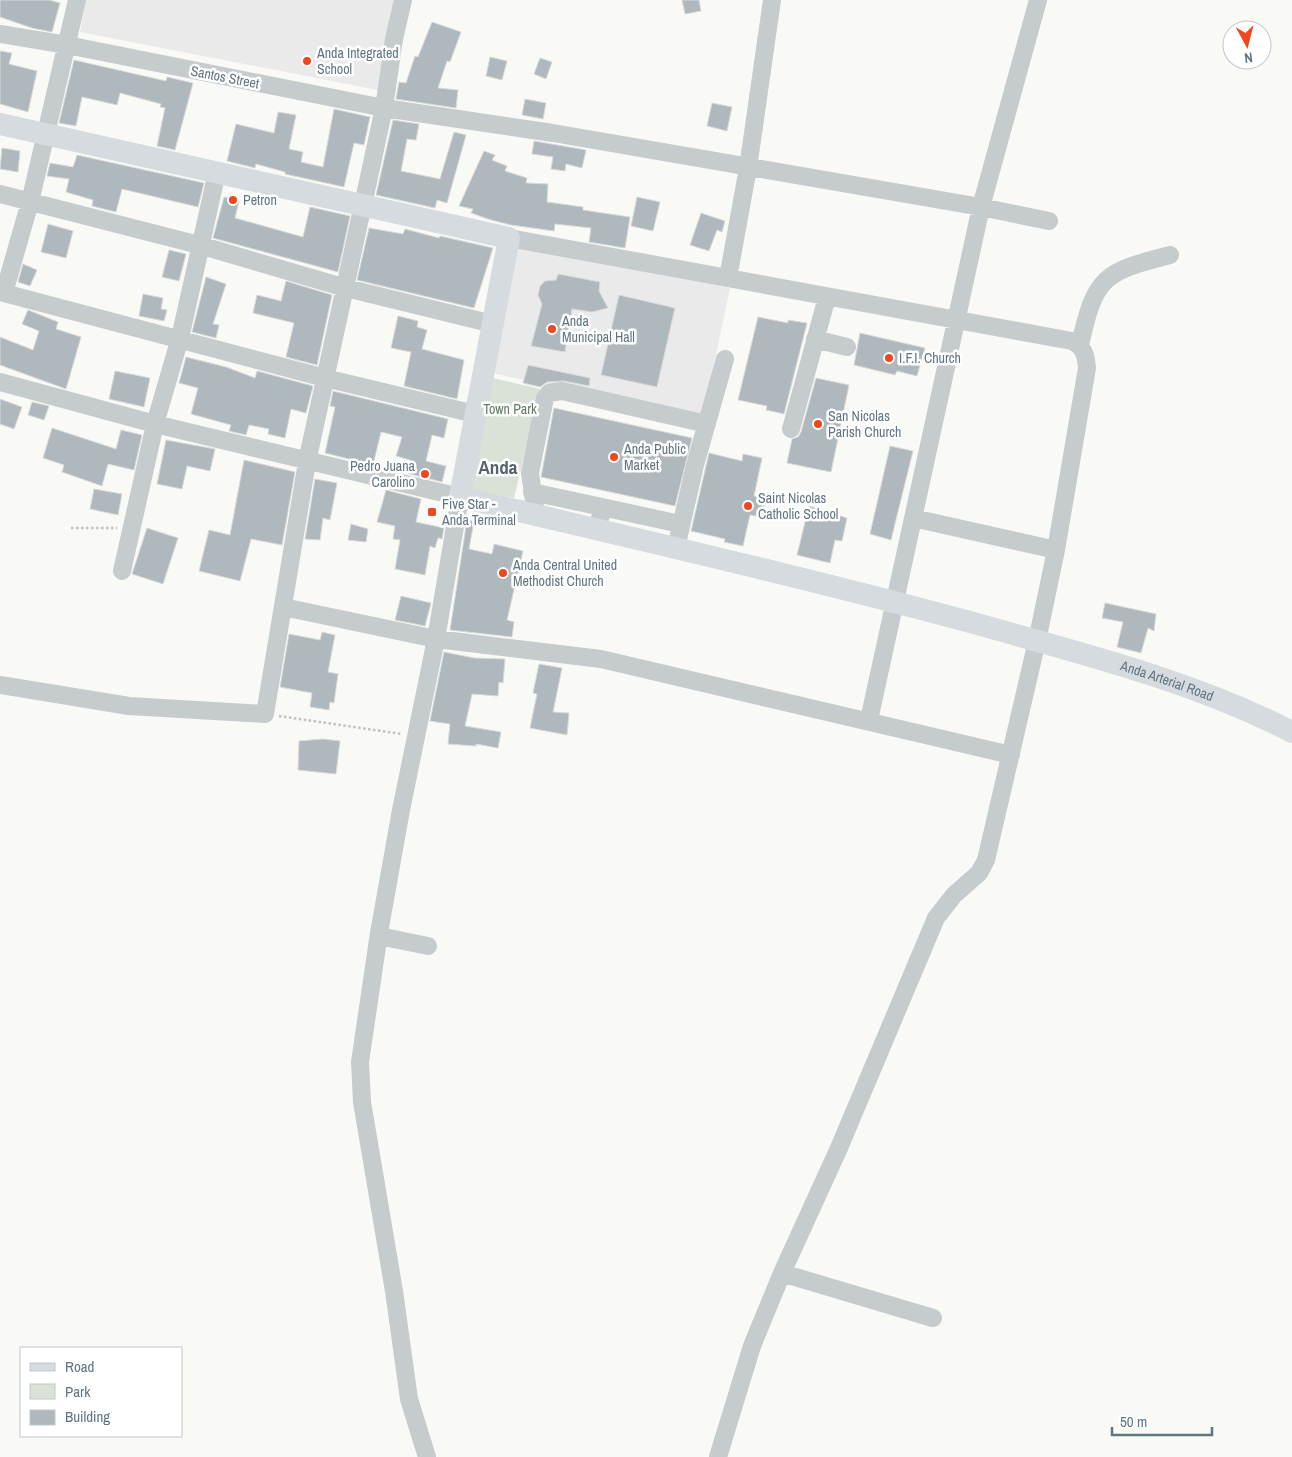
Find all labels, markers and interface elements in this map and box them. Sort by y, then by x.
north arrow [1222,20,1272,70]
place label: Anda Integrated School [316,44,399,78]
text: N [1243,48,1254,67]
marker: Anda Integrated School [301,55,313,67]
street label: Santos Street [189,62,261,92]
place label: Petron [243,191,277,209]
marker: Petron [227,194,239,206]
place label: Anda Municipal Hall [561,312,635,346]
marker: Anda Municipal Hall [546,323,558,335]
place label: I.F.I. Church [899,349,961,367]
marker: I.F.I. Church [883,352,895,364]
park label: Town Park [483,400,537,418]
place label: San Nicolas Parish Church [828,407,901,441]
marker: San Nicolas Parish Church [812,418,824,430]
place label: Anda Public Market [623,440,686,474]
marker: Anda Public Market [608,451,620,463]
district label: Anda [479,454,518,480]
place label: Pedro Juana Carolino [350,457,416,491]
marker: Pedro Juana Carolino [419,468,431,480]
place label: Saint Nicolas Catholic School [758,489,838,523]
place label: Five Star - Anda Terminal [441,495,516,529]
marker: Saint Nicolas Catholic School [742,500,754,512]
marker: Five Star - Anda Terminal [426,506,438,518]
place label: Anda Central United Methodist Church [512,556,617,590]
marker: Anda Central United Methodist Church [497,567,509,579]
street label: Anda Arterial Road [1117,656,1216,705]
legend [20,1347,182,1437]
text: Road [65,1356,94,1377]
text: Park [65,1381,91,1402]
scale bar [1112,1404,1212,1436]
text: Building [65,1406,110,1427]
text: 50 m [1120,1411,1147,1432]

